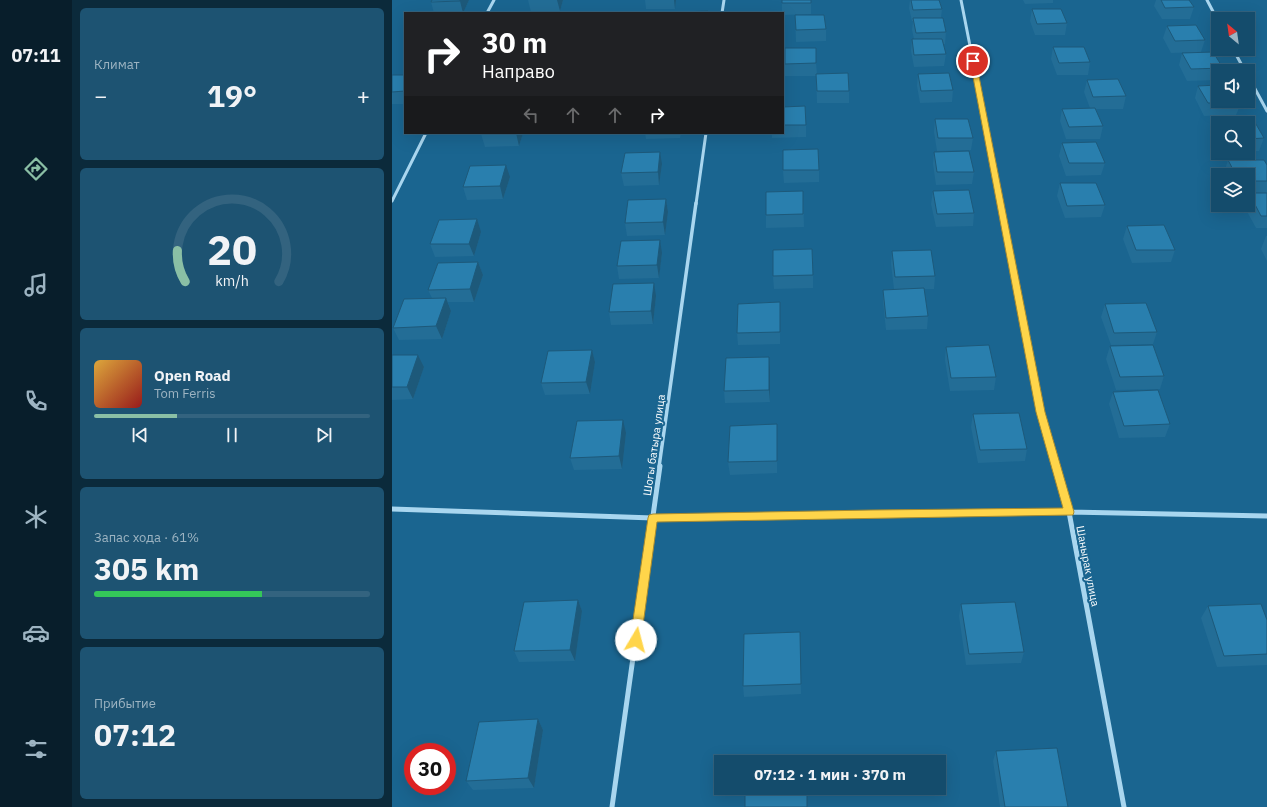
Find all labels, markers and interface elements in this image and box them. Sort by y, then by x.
north arrow [1211,12,1255,56]
map controls [1211,12,1255,212]
text: 30 m [482,24,547,61]
icon: right [416,28,468,80]
text: 07:11 [11,44,61,67]
pin [956,44,990,78]
icon: arrive [962,50,984,72]
text: Климат [94,56,140,73]
text: Направо [482,60,555,83]
button: sound [1211,64,1255,108]
text: 19° [207,76,257,115]
text: − [94,81,107,110]
text: + [357,81,370,110]
icon: left [520,104,542,126]
icon: ahead [562,104,584,126]
icon: ahead [604,104,626,126]
icon: right [646,104,668,126]
button: search [1211,116,1255,160]
icon: directions [22,155,50,183]
button: layers [1211,168,1255,212]
text: 20 [207,221,257,275]
text: km/h [215,270,249,289]
icon: music [22,271,50,299]
text: Open Road [154,366,231,385]
text: Tom Ferris [154,385,216,402]
icon: phone [22,387,50,415]
street label: Шогы батыра улица [640,393,668,497]
icon: previous [129,424,151,446]
icon: pause [221,424,243,446]
icon: next [313,424,335,446]
icon: climate [22,503,50,531]
street label: Шанырак улица [1073,524,1103,608]
text: Запас хода · 61% [94,529,199,546]
text: 305 km [94,549,199,588]
icon: car [22,619,50,647]
position arrow [615,619,657,661]
text: Прибытие [94,695,156,712]
text: 07:12 [94,715,176,754]
icon: filters [22,735,50,763]
speed limit sign: 30 [404,743,456,795]
text: 07:12 · 1 мин · 370 m [754,765,906,784]

